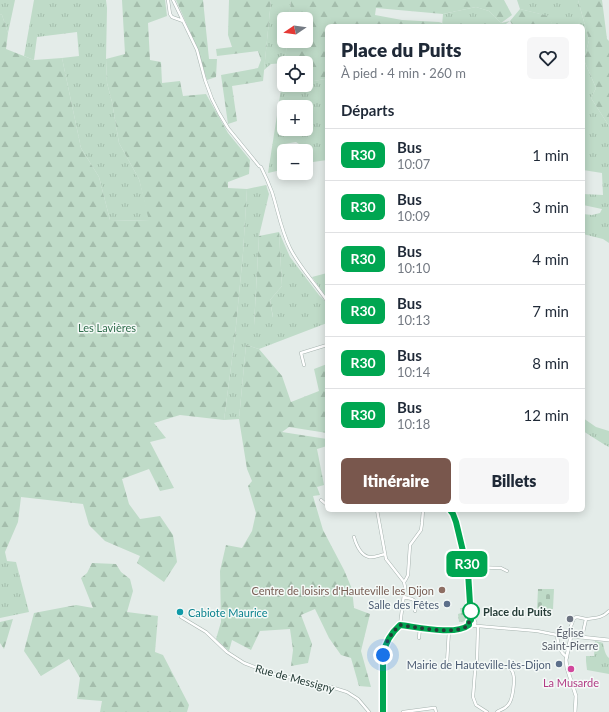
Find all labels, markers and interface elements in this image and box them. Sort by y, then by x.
north arrow [277,12,313,48]
map controls [277,12,313,180]
button: heart [527,37,569,79]
text: Place du Puits [341,38,461,61]
button: locate [277,56,313,92]
text: À pied · 4 min · 260 m [341,65,466,81]
button: + [277,100,313,136]
text: Départs [341,101,394,119]
text: Bus [397,138,422,156]
button: − [277,144,313,180]
text: R30 [350,146,376,163]
text: 1 min [532,146,569,164]
text: 10:07 [397,156,430,172]
text: Bus [397,190,422,208]
text: R30 [350,198,376,215]
text: 3 min [532,198,569,216]
text: 10:09 [397,208,430,224]
text: Bus [397,242,422,260]
text: R30 [350,250,376,267]
text: 4 min [532,250,569,268]
text: 10:10 [397,260,430,276]
text: Bus [397,294,422,312]
text: R30 [350,302,376,319]
text: 7 min [532,302,569,320]
text: 10:13 [397,312,430,328]
park label: Les Lavières [78,321,136,334]
text: Bus [397,346,422,364]
text: R30 [350,354,376,371]
text: 8 min [532,354,569,372]
text: 10:14 [397,364,430,380]
text: Bus [397,398,422,416]
text: R30 [350,406,376,423]
text: 12 min [523,406,569,424]
text: 10:18 [397,416,430,432]
button: Itinéraire [341,458,451,504]
button: Billets [459,458,569,504]
line badge: R30 [444,551,490,577]
text: R30 [454,555,480,572]
place label: Centre de loisirs d'Hauteville les Dijon [251,584,434,597]
marker: Centre de loisirs d'Hauteville les Dijon [437,585,447,595]
place label: Salle des Fêtes [368,598,439,611]
marker: Salle des Fêtes [442,599,452,609]
marker: Place du Puits [462,602,480,620]
place label: Place du Puits [483,605,552,618]
place label: Cabiote Maurice [188,606,268,619]
marker: Cabiote Maurice [175,607,185,617]
marker: Église Saint-Pierre [565,614,575,624]
place label: Église Saint-Pierre [542,626,599,652]
your location [373,645,393,665]
place label: Mairie de Hauteville-lès-Dijon [407,658,551,671]
marker: Mairie de Hauteville-lès-Dijon [554,659,564,669]
street label: Rue de Messigny [254,661,336,695]
marker: La Musarde [566,664,576,674]
place label: La Musarde [543,676,599,689]

